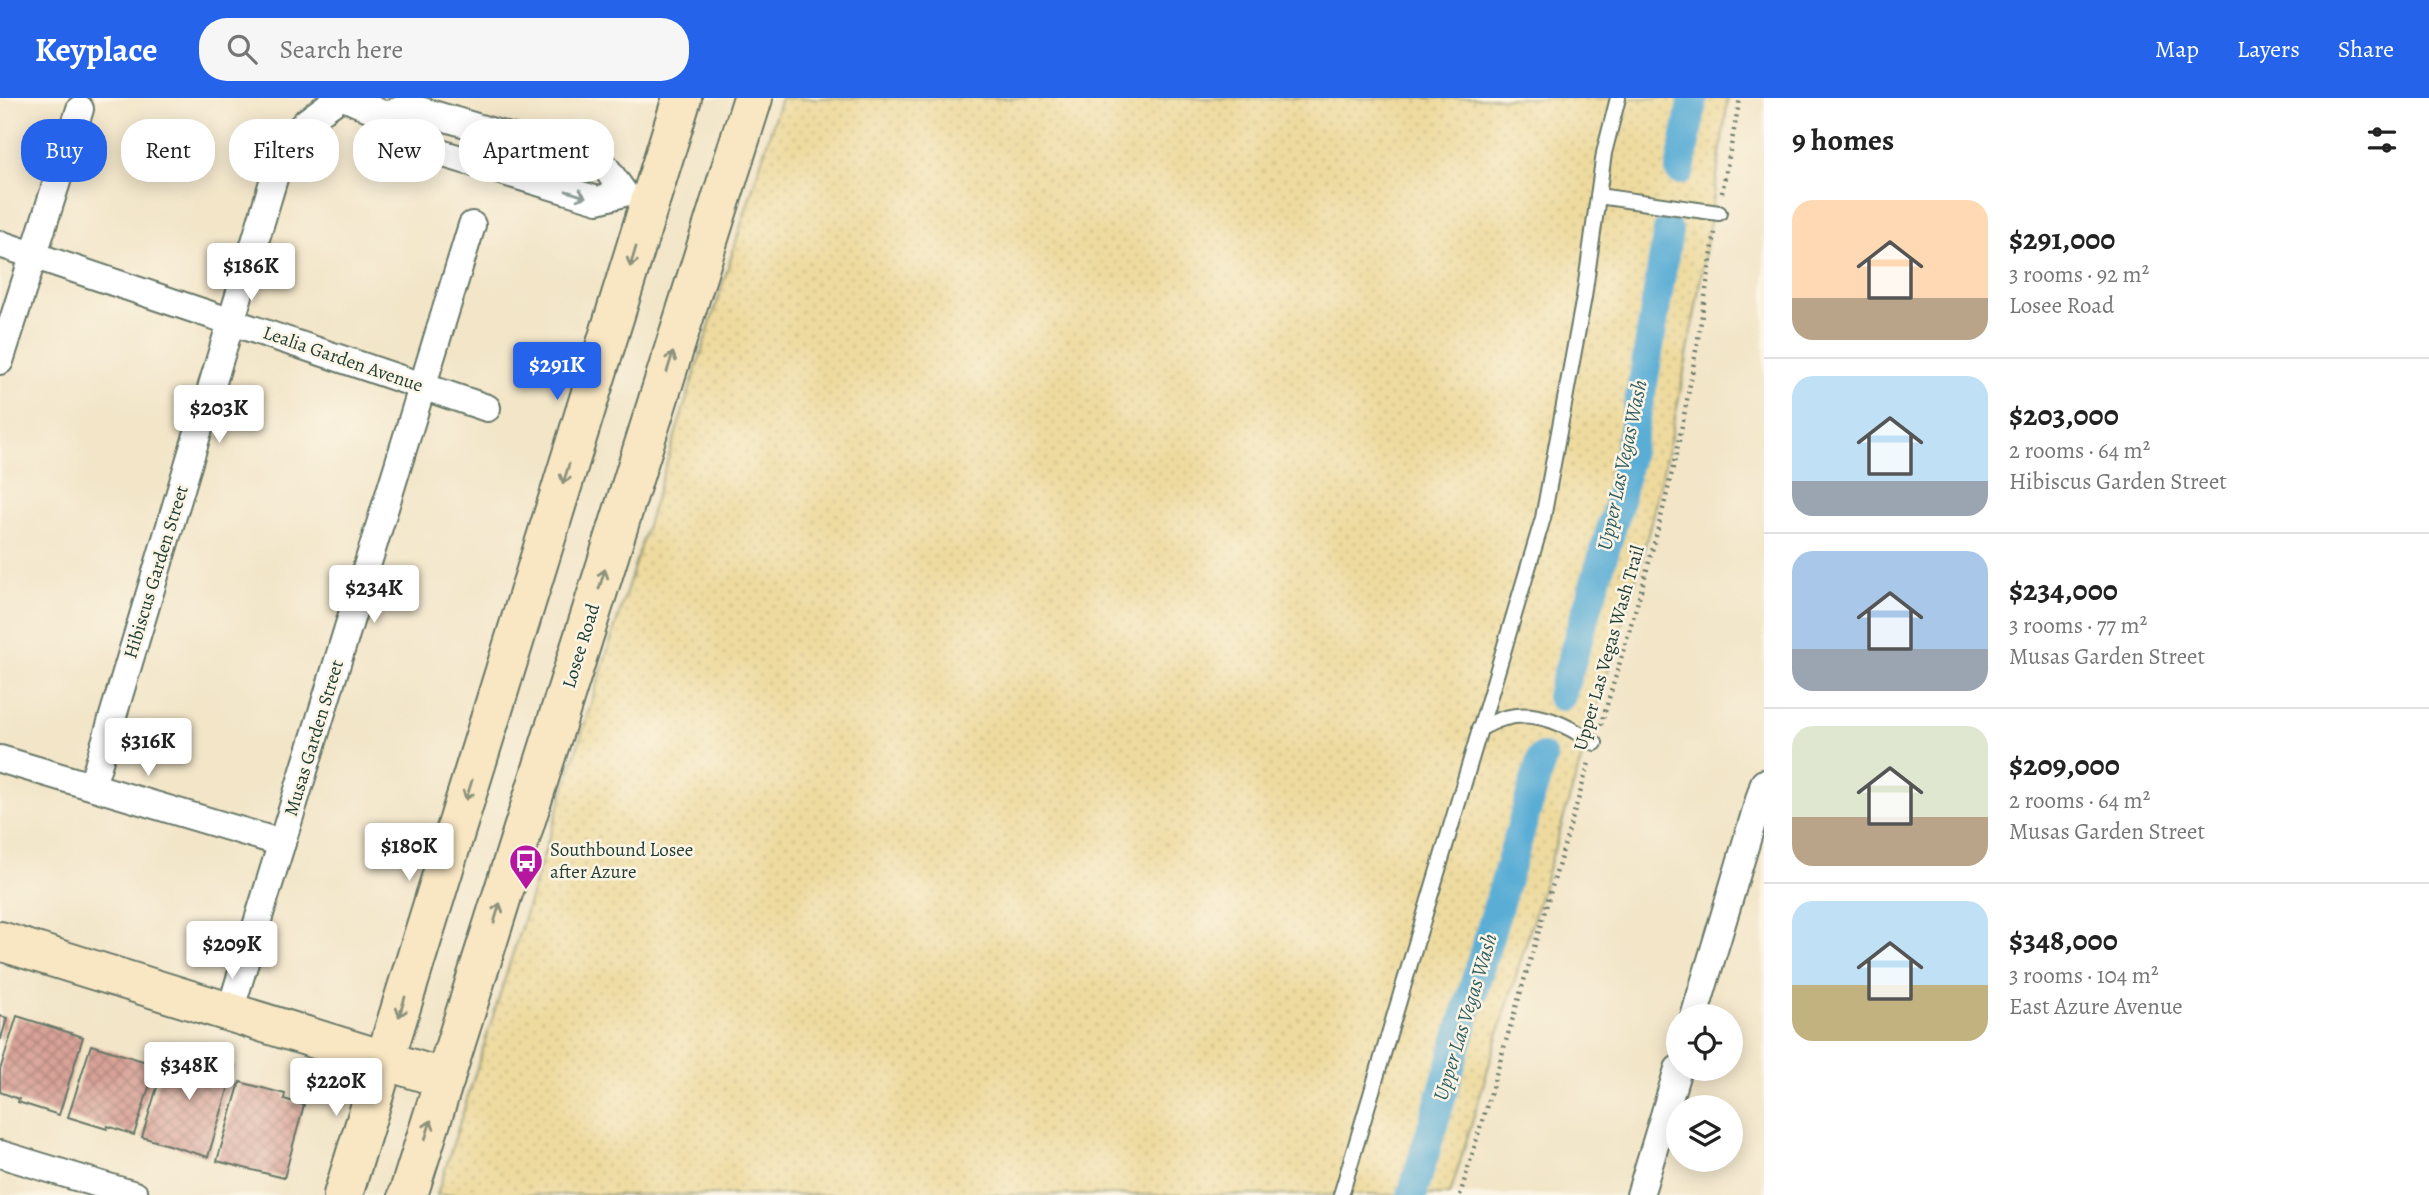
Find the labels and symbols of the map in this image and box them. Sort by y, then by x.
one-way arrow [565,188,587,201]
pin: $186K [202,244,300,303]
one-way arrow [625,246,638,268]
street label: Lealia Garden Avenue [260,319,426,399]
pin: $291K [508,342,606,402]
one-way arrow [665,351,678,373]
water label: Upper Las Vegas Wash [1590,377,1654,553]
pin: $203K [170,386,268,445]
one-way arrow [558,463,571,485]
street label: Hibiscus Garden Street [117,482,195,662]
street label: Upper Las Vegas Wash Trail [1567,542,1651,754]
pin: $234K [325,566,423,625]
one-way arrow [596,568,609,590]
street label: Losee Road [556,600,606,691]
street label: Musas Garden Street [278,657,350,819]
pin: $316K [99,718,197,778]
one-way arrow [461,778,474,800]
pin: $180K [360,824,458,883]
place label: Southbound Losee after Azure [550,837,693,885]
bus stop icon: Southbound Losee after Azure [507,842,545,891]
one-way arrow [491,902,504,924]
pin: $209K [183,922,281,981]
water label: Upper Las Vegas Wash [1426,930,1504,1104]
one-way arrow [394,996,407,1018]
pin: $348K [140,1042,238,1102]
pin: $220K [287,1058,385,1118]
one-way arrow [423,1119,436,1141]

